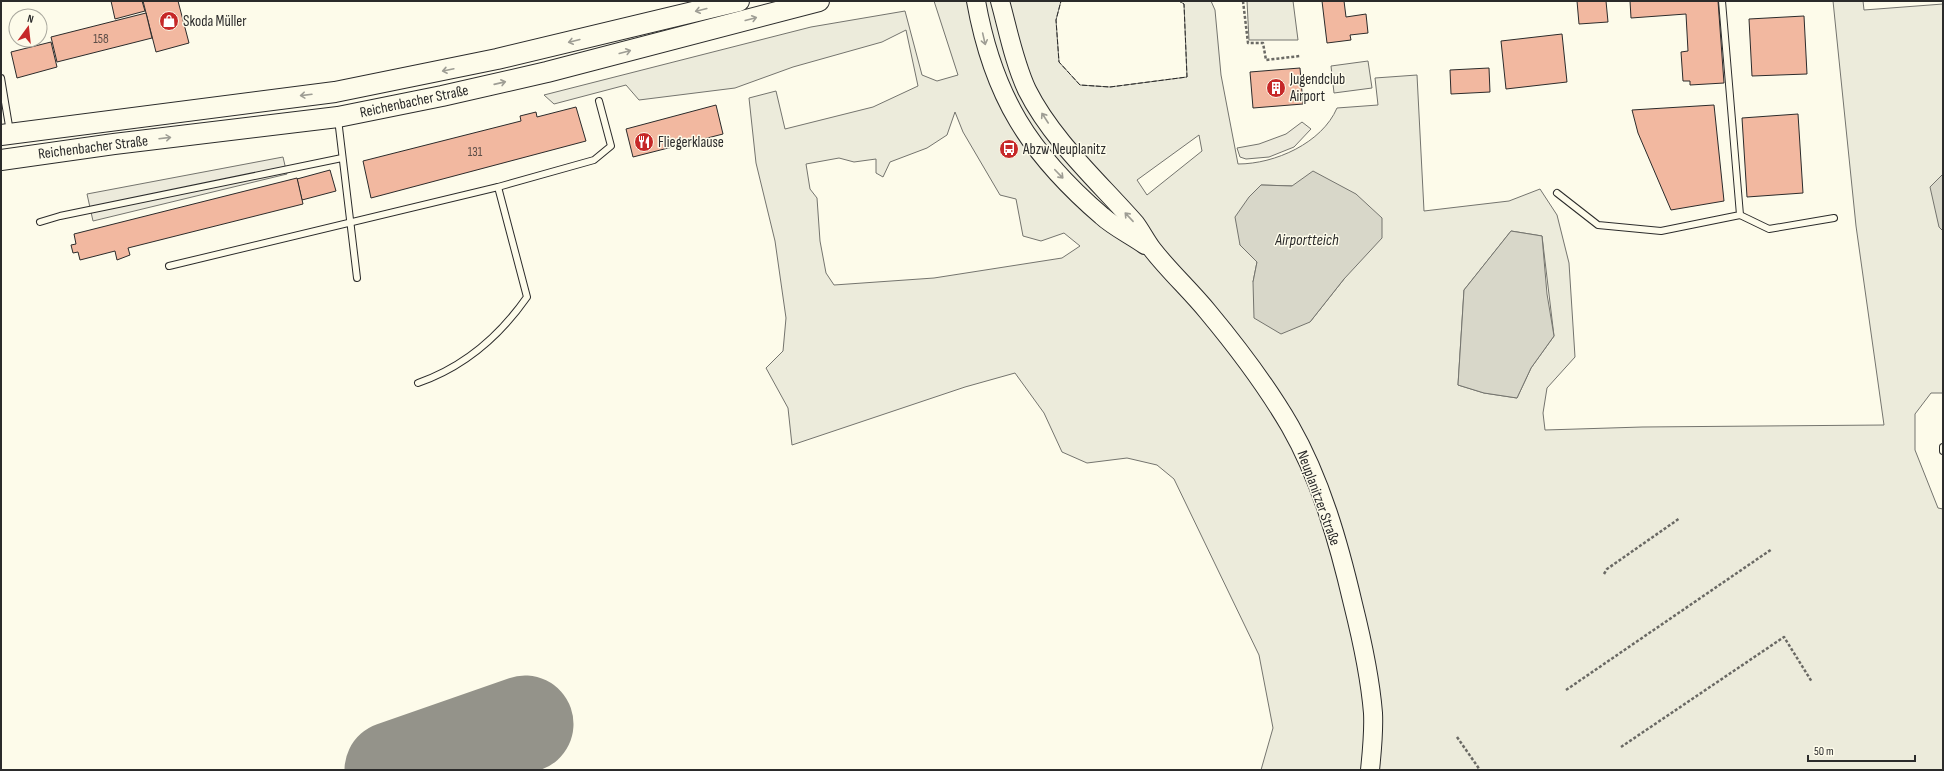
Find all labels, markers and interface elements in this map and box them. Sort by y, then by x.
one-way arrow [694,7,707,15]
north arrow [8,8,48,48]
shop icon: Skoda Müller [158,10,180,32]
text: N [26,12,35,26]
place label: Skoda Müller [183,12,247,31]
one-way arrow [744,15,757,22]
house number: 158 [93,31,109,47]
one-way arrow [981,32,989,45]
one-way arrow [568,37,581,45]
one-way arrow [618,47,631,55]
one-way arrow [441,67,454,75]
place label: Jugendclub Airport [1289,70,1345,106]
building icon: Jugendclub Airport [1265,77,1287,99]
one-way arrow [493,79,506,86]
street label: Reichenbacher Straße [358,81,470,122]
one-way arrow [300,92,313,99]
one-way arrow [1041,113,1049,124]
street label: Reichenbacher Straße [37,131,149,164]
restaurant icon: Fliegerklause [633,131,655,153]
place label: Fliegerklause [658,133,724,152]
one-way arrow [158,134,171,142]
bus stop icon: Abzw Neuplanitz [998,138,1020,160]
place label: Abzw Neuplanitz [1022,140,1107,159]
house number: 131 [468,144,483,160]
one-way arrow [1054,169,1064,179]
one-way arrow [1124,212,1134,222]
water label: Airportteich [1274,231,1339,250]
street label: Neuplanitzer Straße [1293,448,1345,548]
scale bar [1808,737,1915,763]
text: 50 m [1814,744,1834,759]

